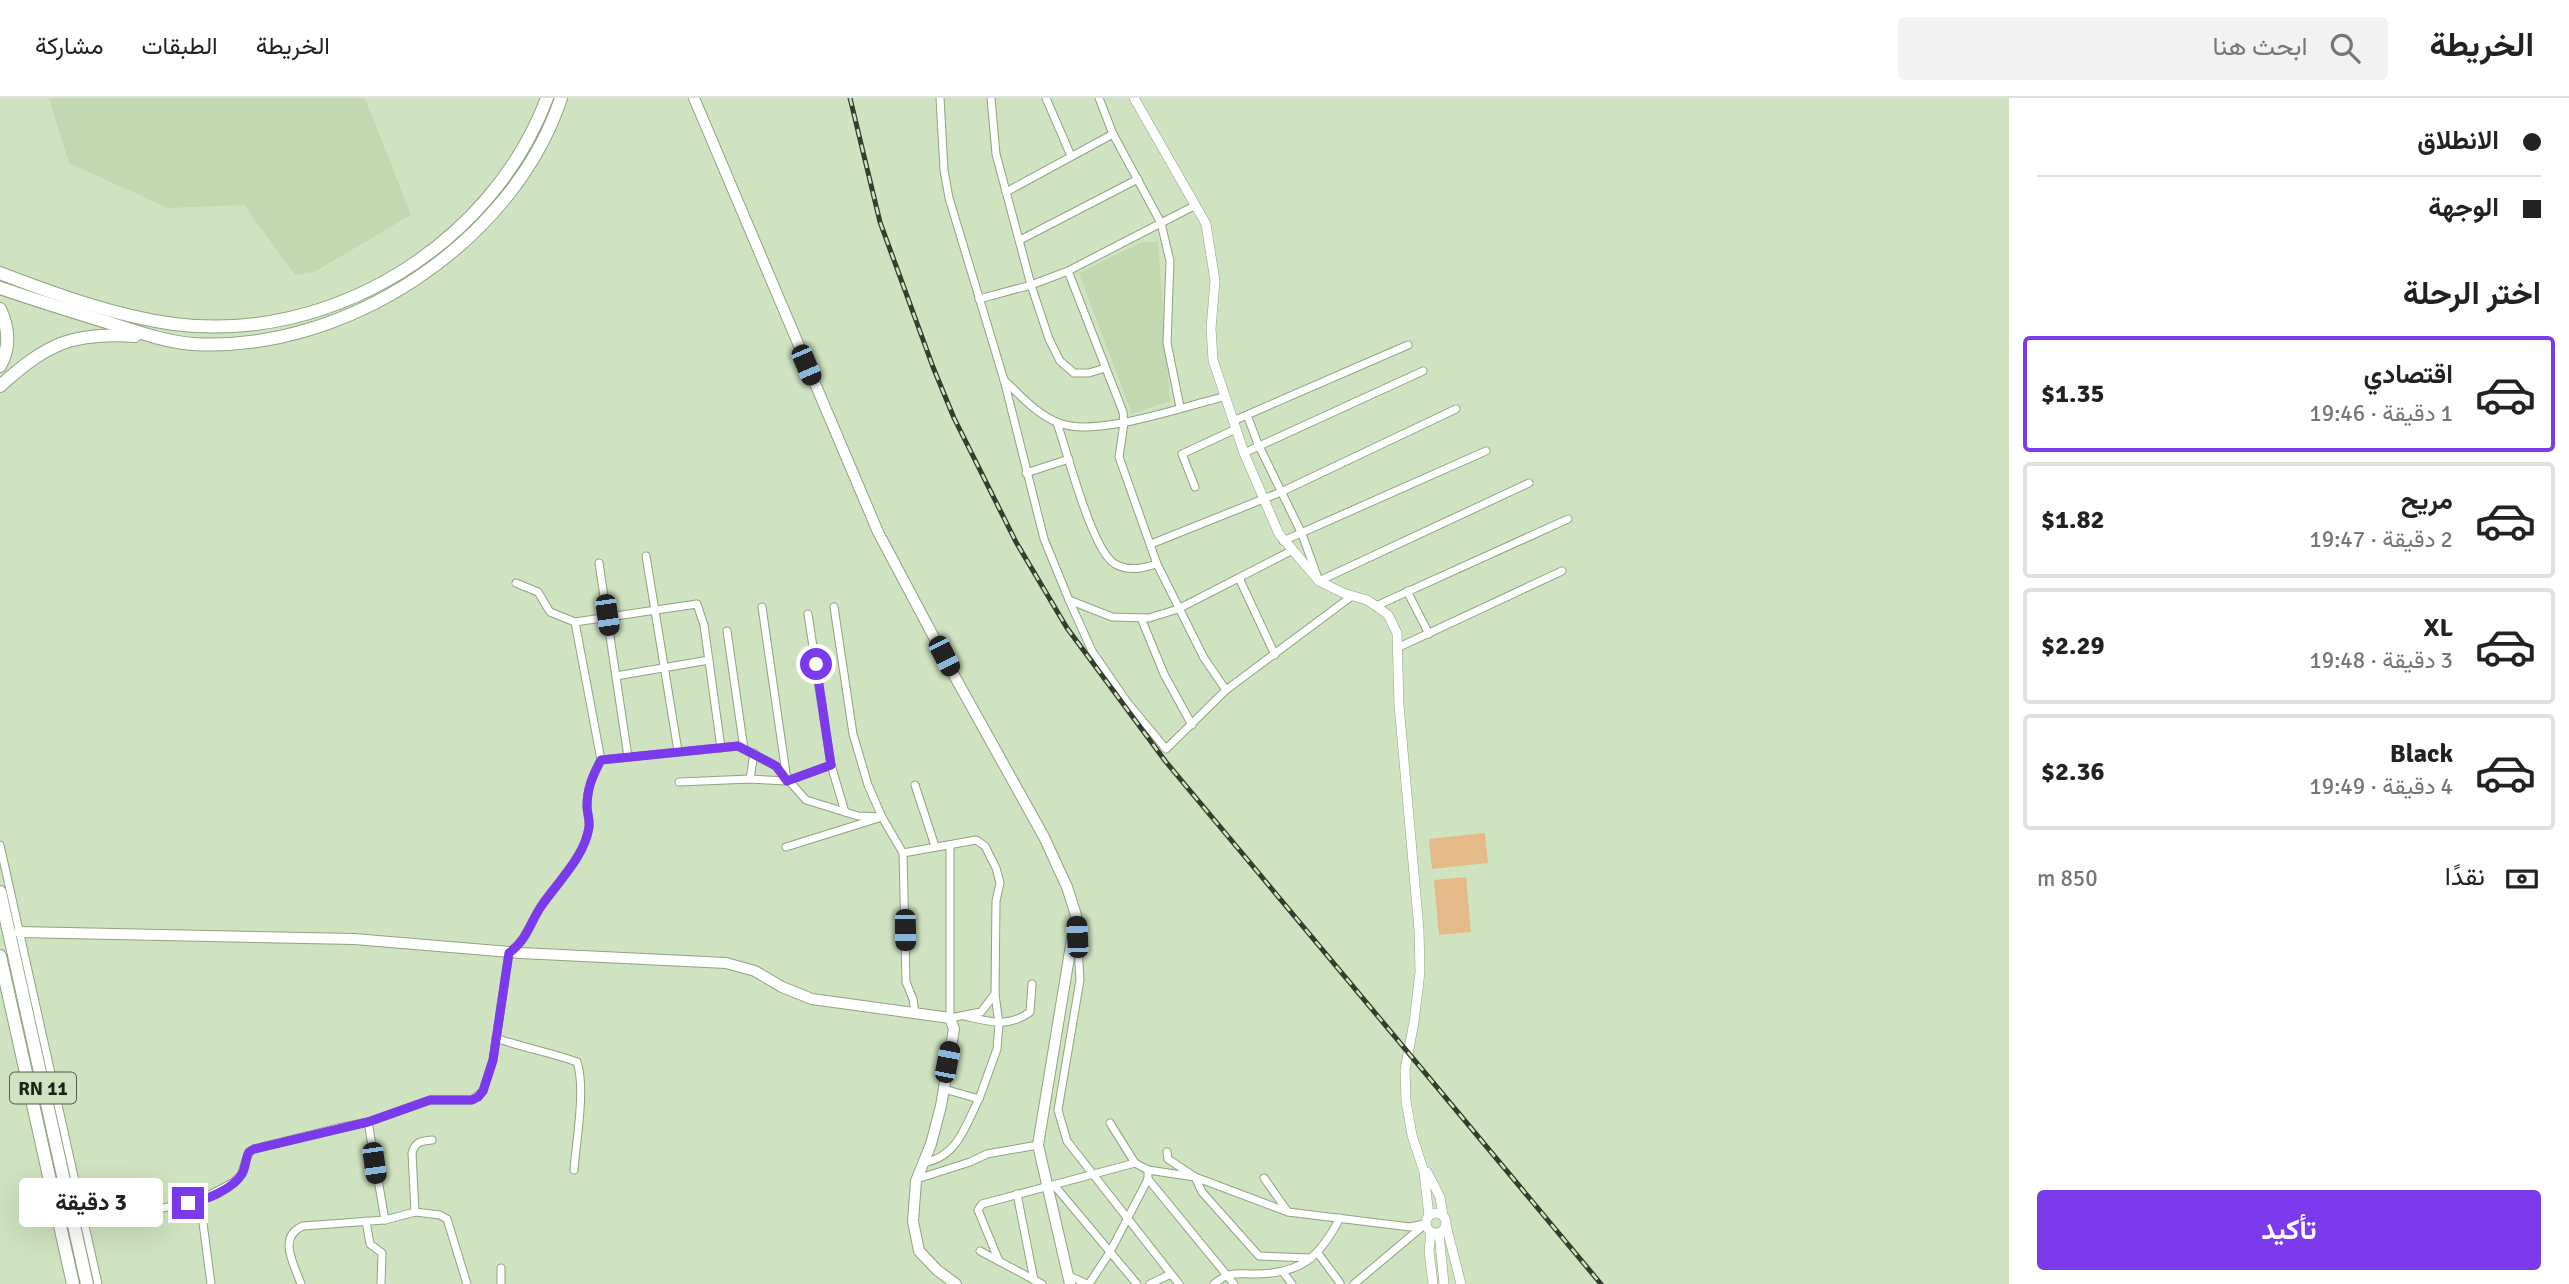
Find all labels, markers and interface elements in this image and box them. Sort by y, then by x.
search box [1898,17,2388,80]
text: الخريطة [2430,25,2534,66]
icon: search [2326,29,2364,67]
text: مشاركة [35,31,103,61]
text: الطبقات [141,31,218,61]
text: الخريطة [256,31,330,61]
text: ابحث هنا [2213,31,2308,63]
text: الانطلاق [2417,125,2499,157]
text: الوجهة [2428,192,2499,224]
text: اختر الرحلة [2403,274,2541,313]
car [789,342,824,388]
text: اقتصادي [2364,359,2453,391]
icon: car [2474,363,2537,426]
text: $1.35 [2041,378,2105,410]
text: 1 دقيقة · 19:46 [2309,399,2453,428]
text: مريح [2401,485,2453,517]
icon: car [2474,489,2537,552]
text: $1.82 [2041,504,2105,536]
text: 2 دقيقة · 19:47 [2309,525,2453,554]
car [594,593,621,637]
text: XL [2423,612,2453,644]
icon: car [2474,615,2537,678]
text: $2.29 [2041,630,2105,662]
car [926,633,963,679]
text: 3 دقيقة · 19:48 [2309,646,2453,675]
route start [800,648,832,680]
text: Black [2390,738,2453,770]
icon: car [2474,741,2537,804]
text: $2.36 [2041,756,2105,788]
text: 4 دقيقة · 19:49 [2309,772,2453,801]
icon: cash [2503,860,2541,898]
text: نقدًا [2445,861,2485,893]
text: 850 m [2037,864,2098,893]
car [895,909,916,951]
car [1066,915,1089,959]
car [933,1039,962,1085]
road number: RN 11 [10,1072,76,1104]
car [361,1141,388,1185]
callout: 3 دقيقة [20,1178,164,1228]
route end [172,1187,204,1219]
text: 3 دقيقة [55,1188,127,1217]
button: تأكيد [2037,1190,2541,1270]

